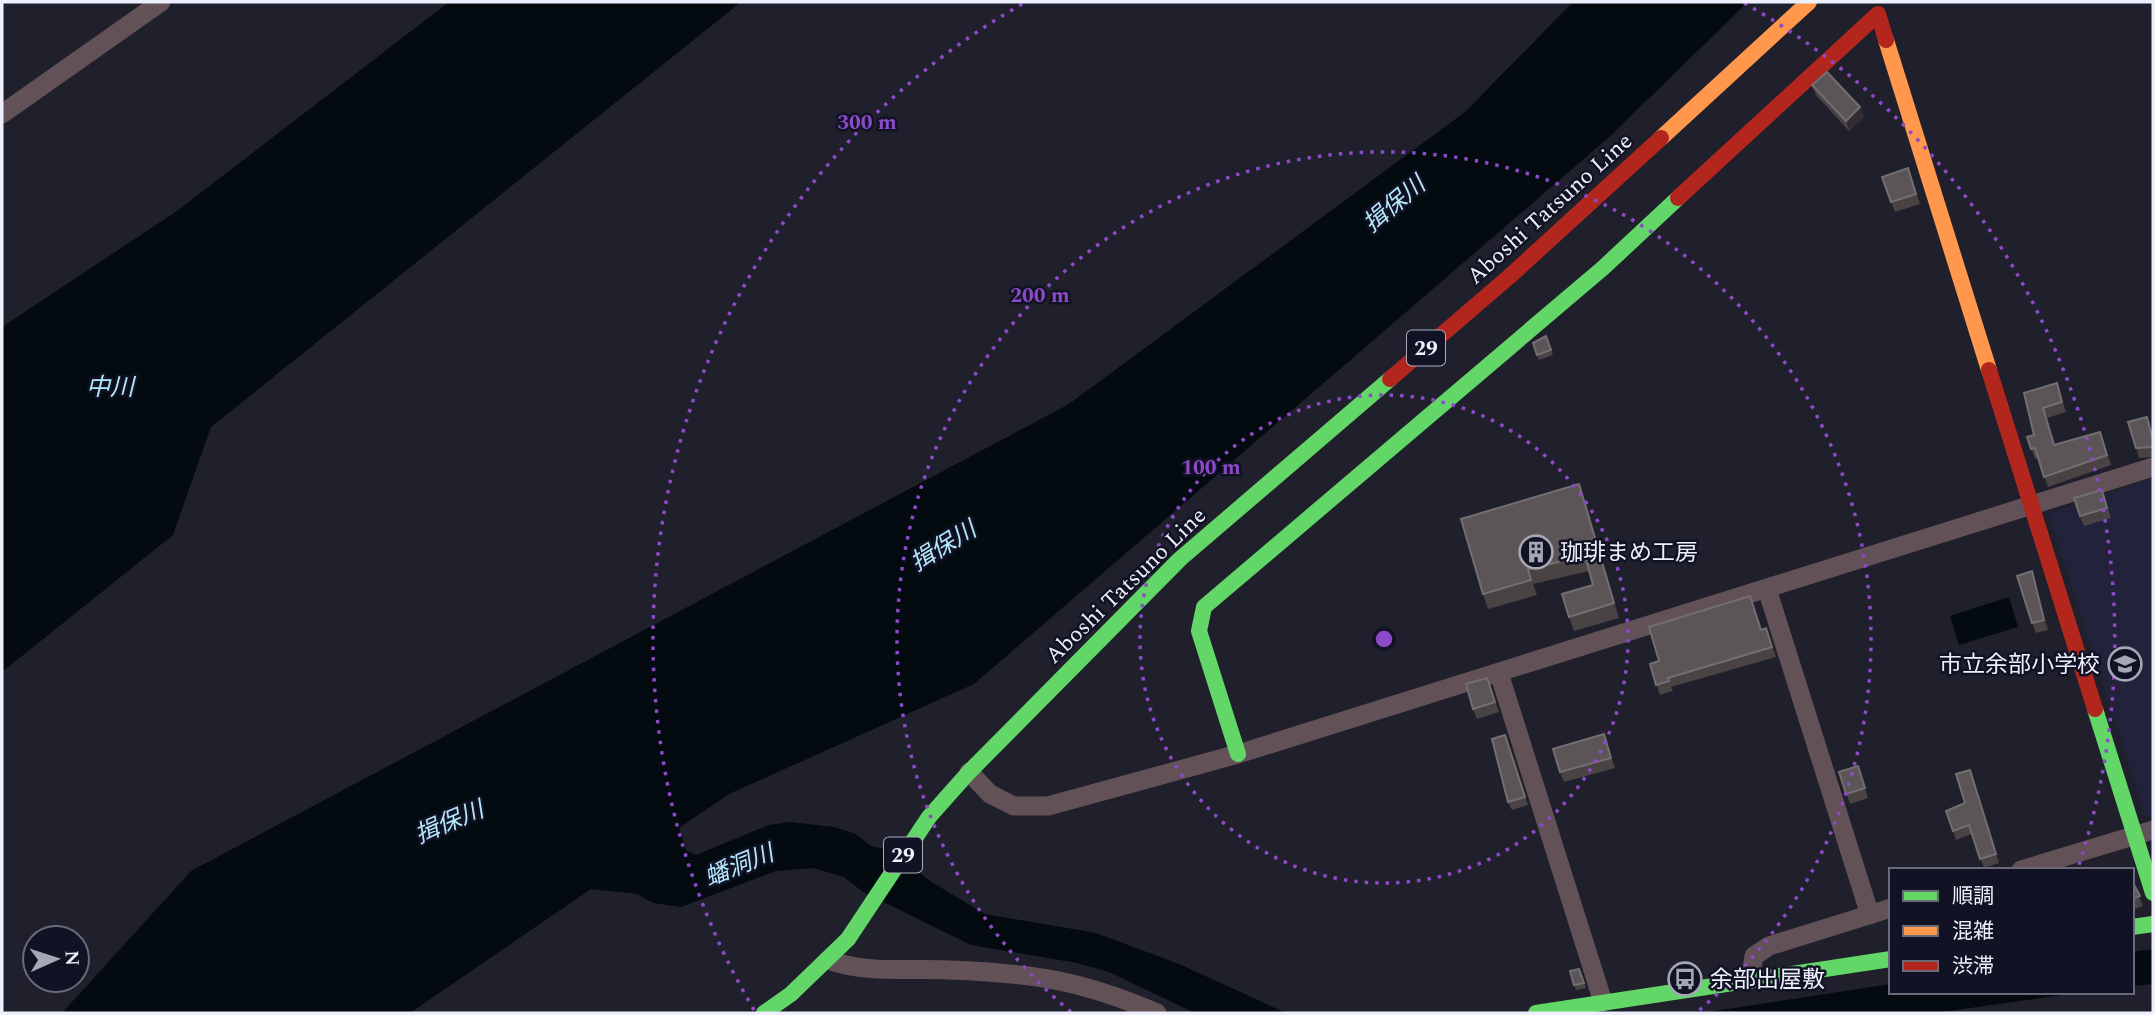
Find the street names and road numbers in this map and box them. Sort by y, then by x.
street label: Aboshi Tatsuno Line [1459,125,1641,293]
road number: 29 [1407,330,1445,366]
street label: Aboshi Tatsuno Line [1037,500,1215,673]
road number: 29 [884,838,922,872]

